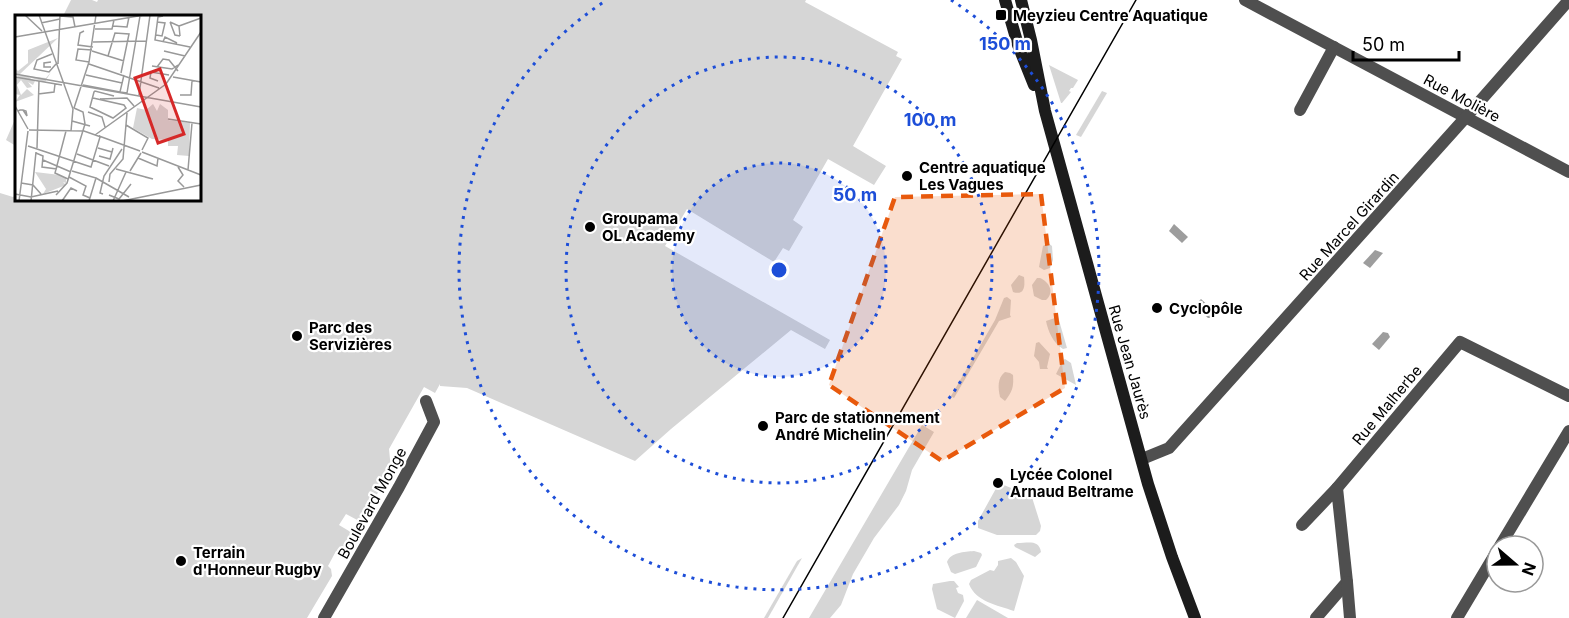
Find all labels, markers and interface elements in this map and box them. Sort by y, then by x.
place label: Meyzieu Centre Aquatique [1013,6,1208,25]
marker: Meyzieu Centre Aquatique [994,8,1008,22]
inset map [15,15,201,201]
scale bar [1353,24,1460,62]
text: 150 m [979,33,1031,54]
text: 50 m [1362,34,1405,55]
street label: Rue Molière [1420,70,1504,126]
text: 100 m [904,109,956,130]
place label: Centre aquatique Les Vagues [919,158,1046,194]
street label: Rue Marcel Girardin [1295,168,1403,284]
marker: Centre aquatique Les Vagues [900,169,914,183]
text: 50 m [833,184,877,205]
place label: Groupama OL Academy [602,209,695,245]
marker: Groupama OL Academy [583,220,597,234]
centre of rings [769,260,789,280]
place label: Cyclopôle [1169,299,1243,318]
marker: Cyclopôle [1150,301,1164,315]
street label: Rue Jean Jaurès [1105,302,1155,422]
place label: Parc des Servizières [309,318,392,354]
marker: Parc des Servizières [290,329,304,343]
street label: Rue Malherbe [1348,361,1426,449]
place label: Parc de stationnement André Michelin [775,408,940,444]
marker: Parc de stationnement André Michelin [756,419,770,433]
street label: Boulevard Monge [333,444,411,562]
place label: Lycée Colonel Arnaud Beltrame [1010,465,1134,501]
marker: Lycée Colonel Arnaud Beltrame [991,476,1005,490]
north arrow [1485,534,1545,594]
place label: Terrain d'Honneur Rugby [193,543,321,579]
marker: Terrain d'Honneur Rugby [174,554,188,568]
text: N [1518,560,1541,578]

